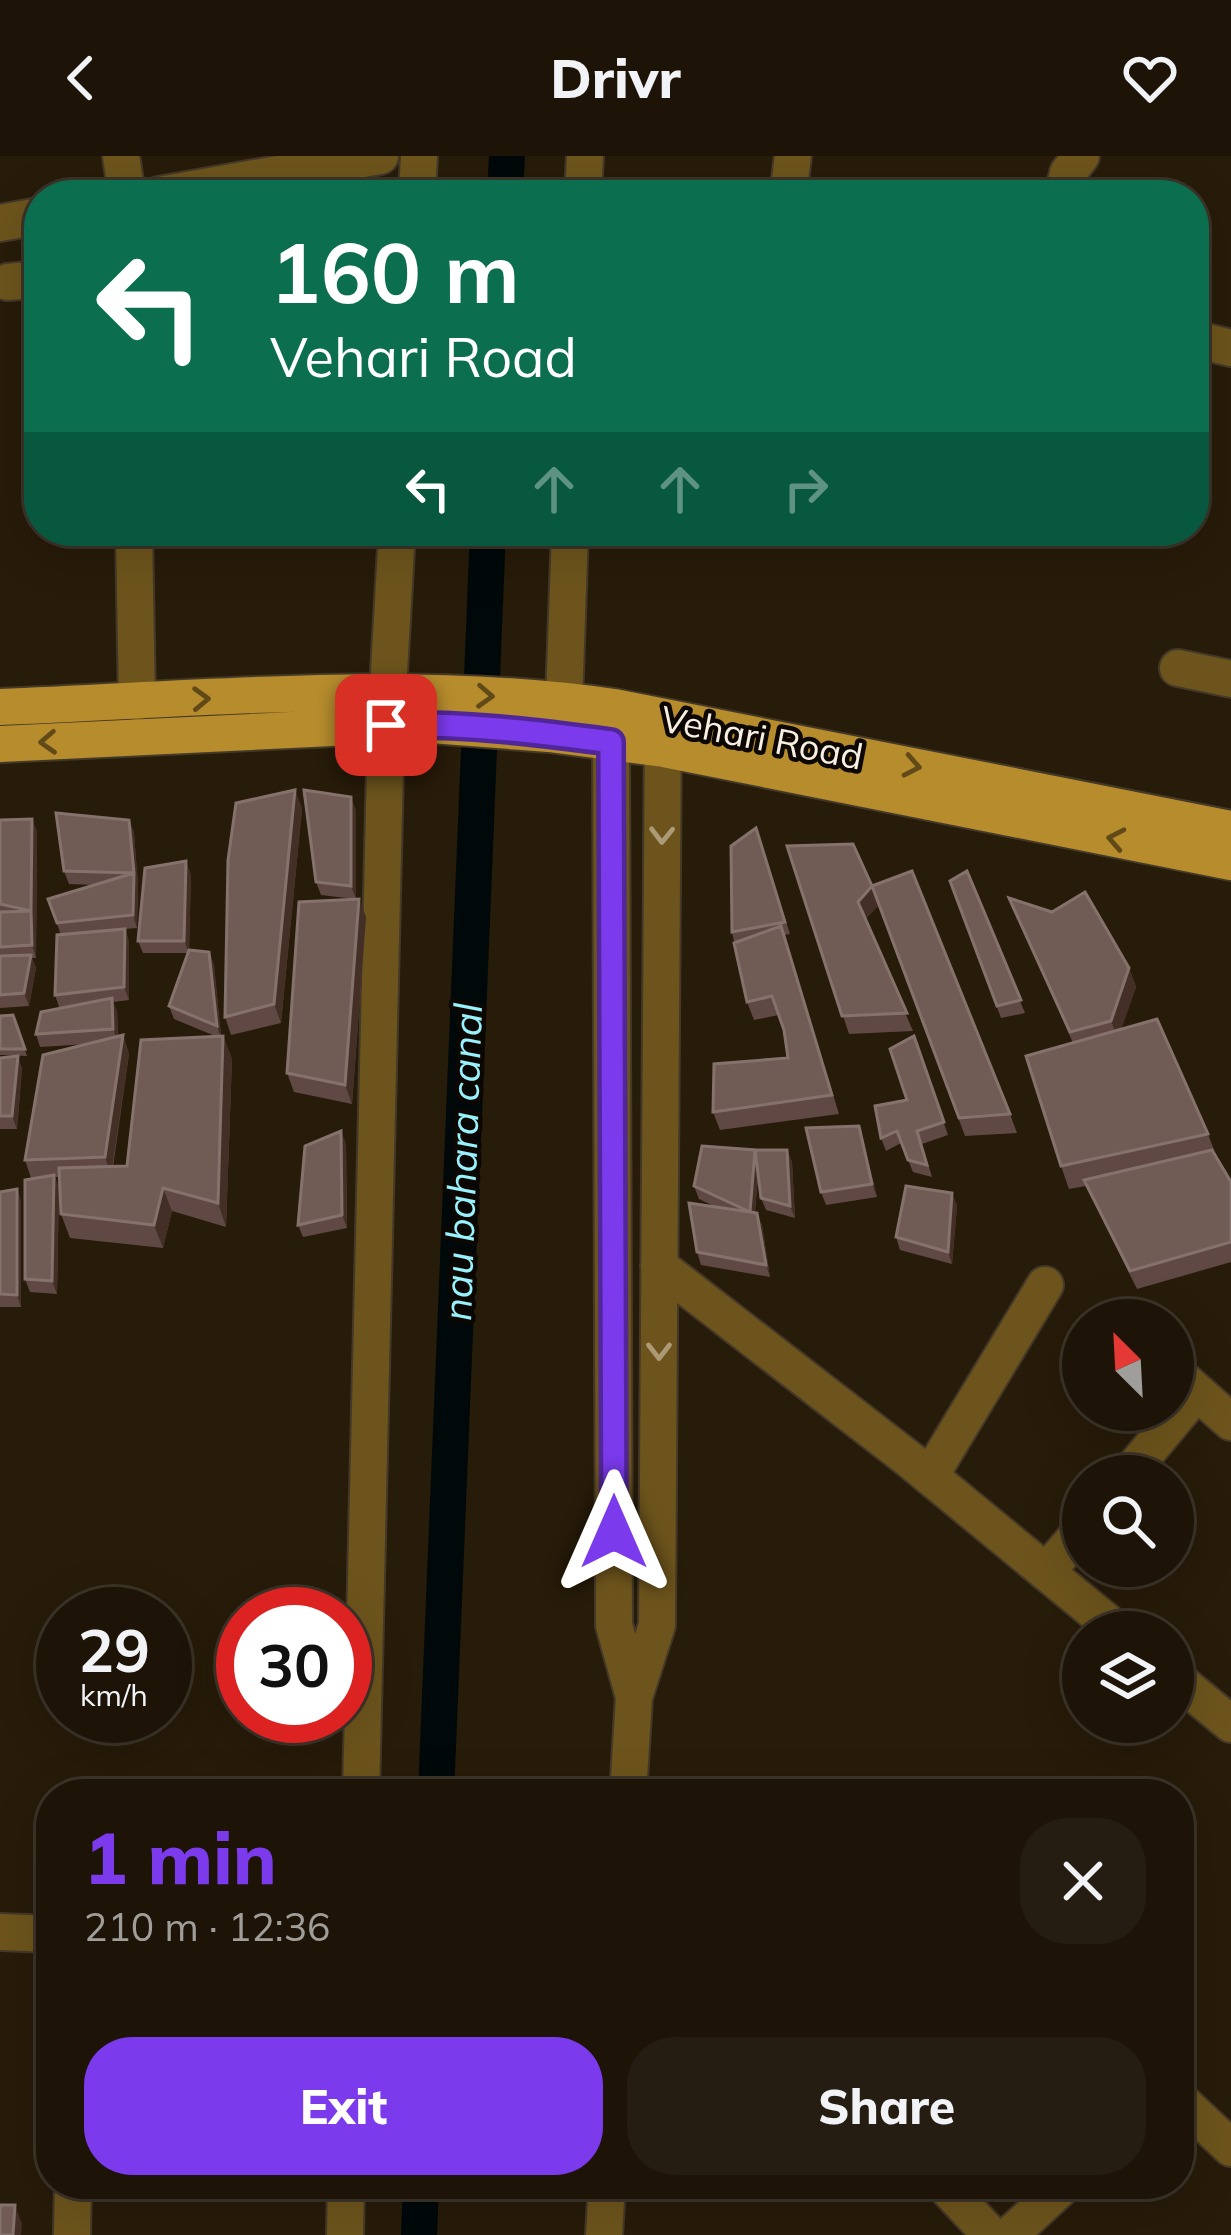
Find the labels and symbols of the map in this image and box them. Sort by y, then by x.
pin [335,674,437,776]
one-way arrow [476,683,495,709]
one-way arrow [192,686,211,712]
street label: Vehari Road [657,695,867,779]
one-way arrow [38,729,57,755]
one-way arrow [902,753,922,778]
one-way arrow [649,827,675,845]
one-way arrow [1107,827,1127,853]
water label: nau bahara canal [432,1002,492,1322]
north arrow [1062,1299,1194,1431]
one-way arrow [646,1342,672,1361]
position arrow [551,1469,677,1595]
speed limit sign: 30 [216,1587,372,1743]

